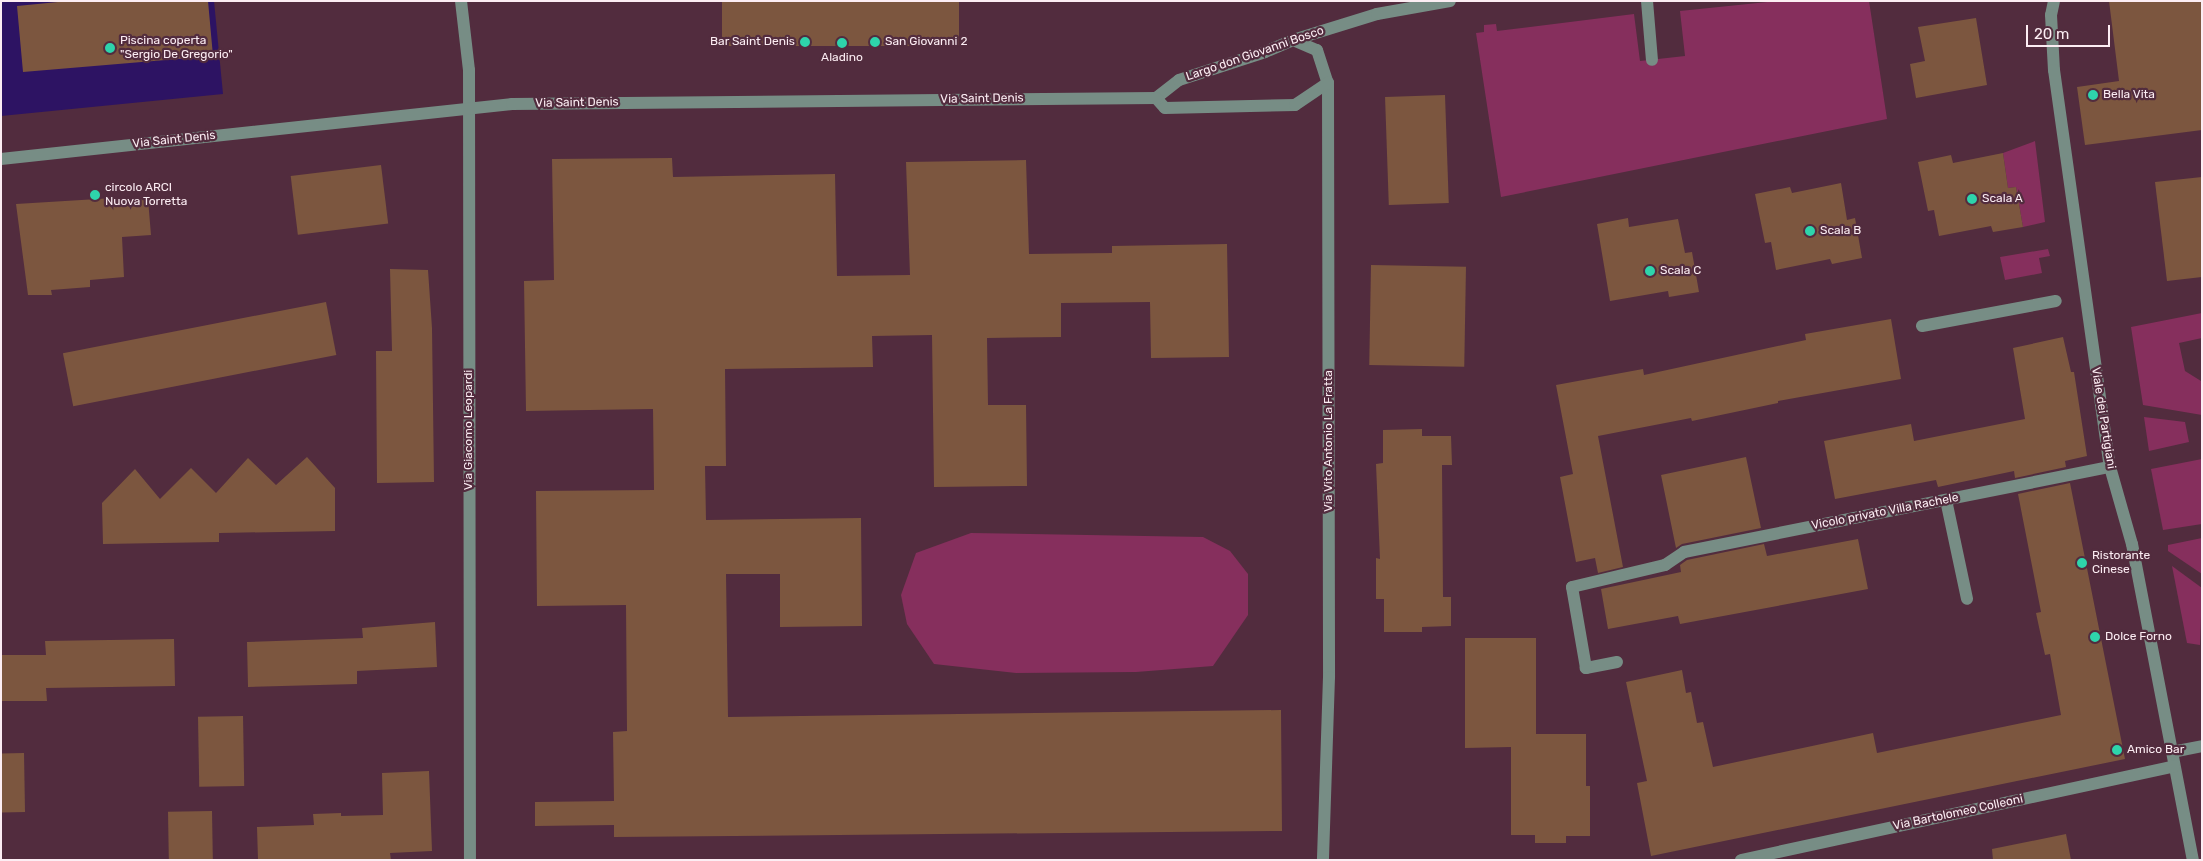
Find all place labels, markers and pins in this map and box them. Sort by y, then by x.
place label: Piscina coperta "Sergio De Gregorio" [120,34,233,62]
place label: Bar Saint Denis [710,35,795,49]
place label: San Giovanni 2 [885,35,968,49]
marker: Bar Saint Denis [799,36,811,48]
marker: San Giovanni 2 [869,36,881,48]
marker: Aladino [836,37,848,49]
marker: Piscina coperta "Sergio De Gregorio" [104,42,116,54]
place label: Aladino [821,51,863,65]
place label: Bella Vita [2103,88,2155,102]
marker: Bella Vita [2087,89,2099,101]
place label: circolo ARCI Nuova Torretta [105,181,188,209]
marker: circolo ARCI Nuova Torretta [89,189,101,201]
place label: Scala A [1982,192,2023,206]
marker: Scala A [1966,193,1978,205]
place label: Scala B [1820,224,1861,238]
marker: Scala B [1804,225,1816,237]
place label: Scala C [1660,264,1701,278]
marker: Scala C [1644,265,1656,277]
place label: Ristorante Cinese [2092,549,2150,577]
marker: Ristorante Cinese [2076,557,2088,569]
place label: Dolce Forno [2105,630,2172,644]
marker: Dolce Forno [2089,631,2101,643]
place label: Amico Bar [2127,743,2184,757]
marker: Amico Bar [2111,744,2123,756]

